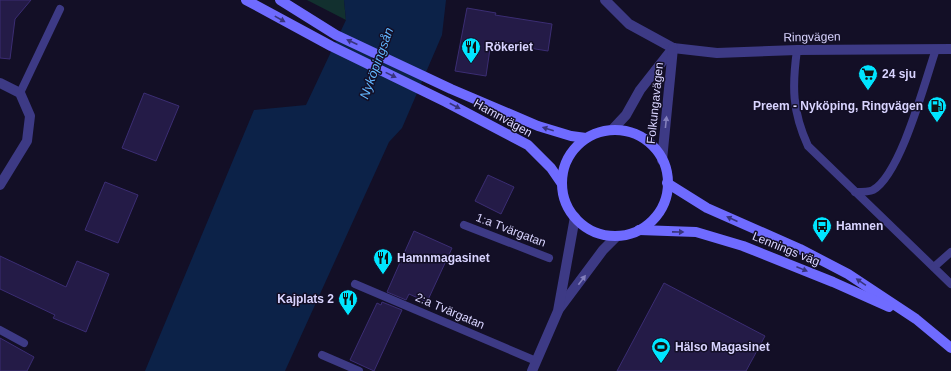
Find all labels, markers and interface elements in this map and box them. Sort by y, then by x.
one-way arrow [275,15,286,22]
water label: Nyköpingsån [357,25,396,101]
street label: Ringvägen [783,30,841,44]
restaurant icon: Rökeriet [460,36,482,64]
one-way arrow [347,39,358,45]
place label: Rökeriet [485,40,533,54]
street label: Folkungavägen [644,61,666,145]
supermarket icon: 24 sju [857,63,879,91]
place label: 24 sju [882,67,916,81]
one-way arrow [386,72,397,78]
fuel station icon: Preem - Nyköping, Ringvägen [926,95,948,123]
street label: Hamnvägen [471,96,535,140]
place label: Preem - Nyköping, Ringvägen [753,99,923,113]
one-way arrow [449,103,461,110]
one-way arrow [663,115,670,128]
one-way arrow [542,126,554,132]
street label: 1:a Tvärgatan [474,210,548,250]
bus stop icon: Hamnen [811,215,833,243]
one-way arrow [726,216,737,222]
place label: Hamnen [836,219,883,233]
one-way arrow [672,228,684,235]
street label: Lennings väg [750,229,822,269]
restaurant icon: Hamnmagasinet [372,247,394,275]
place label: Hamnmagasinet [397,251,490,265]
one-way arrow [796,267,808,273]
one-way arrow [577,274,586,285]
one-way arrow [855,278,866,286]
restaurant icon: Kajplats 2 [337,288,359,316]
street label: 2:a Tvärgatan [413,290,487,332]
place label: Kajplats 2 [277,292,334,306]
sports icon: Hälso Magasinet [650,336,672,364]
place label: Hälso Magasinet [675,340,770,354]

